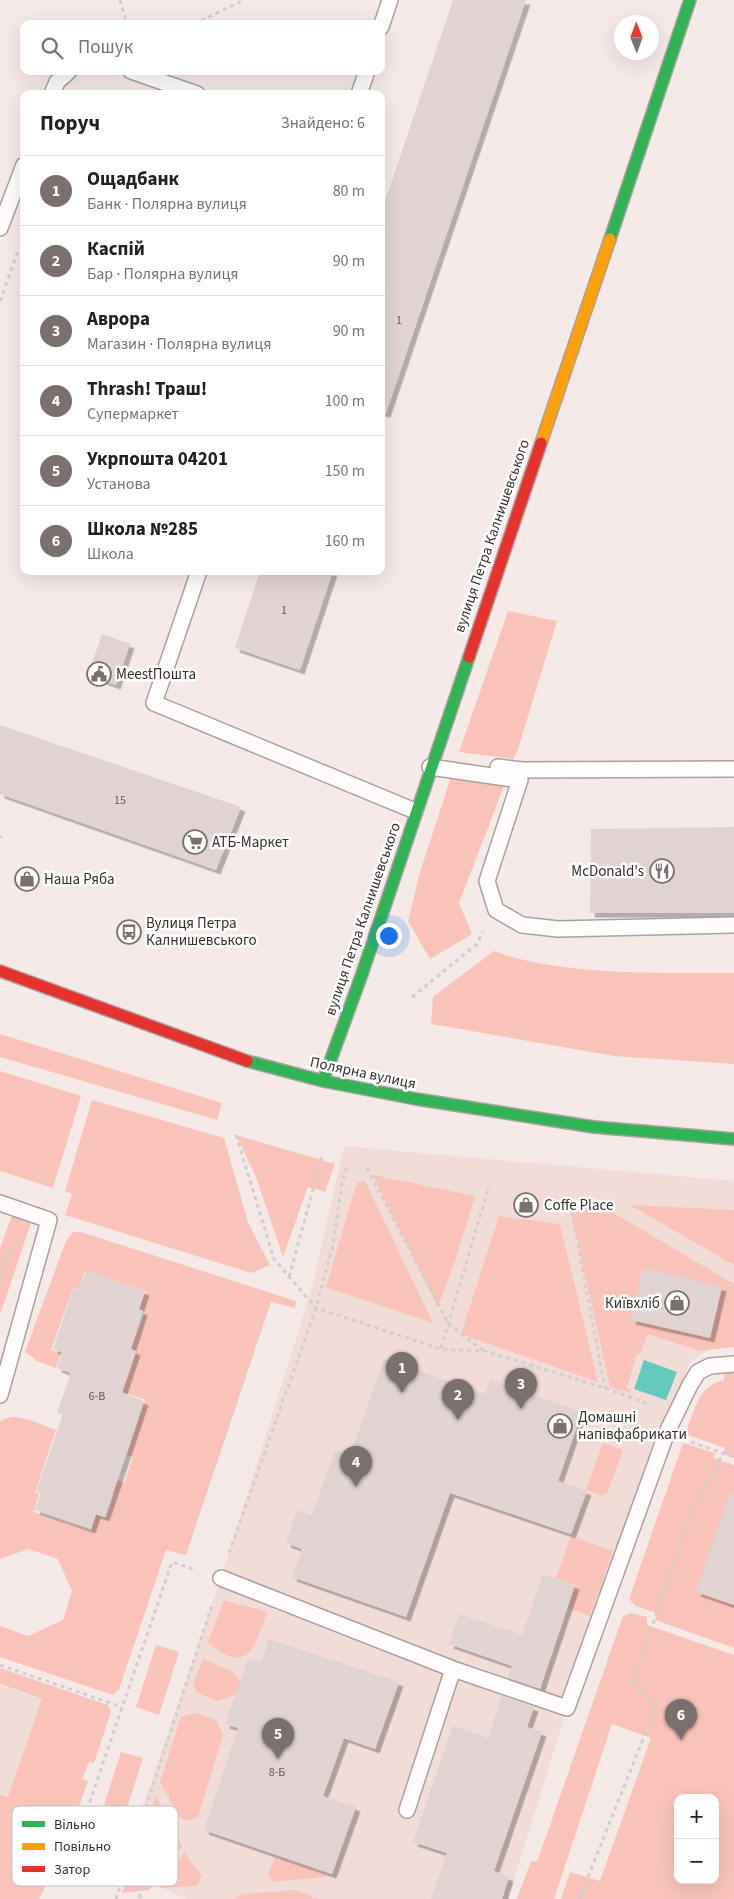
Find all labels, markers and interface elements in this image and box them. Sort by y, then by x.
north arrow [614,15,659,60]
search box [20,20,385,75]
icon: search [38,34,66,62]
text: Пошук [78,34,133,61]
text: Поруч [40,108,100,138]
text: Знайдено: 6 [281,112,365,134]
text: Ощадбанк [87,166,179,193]
text: 1 [52,180,60,202]
text: 80 m [333,180,365,202]
text: Банк · Полярна вулиця [87,193,247,215]
text: Каспій [87,236,145,263]
text: 2 [52,250,60,272]
text: 90 m [333,250,365,272]
text: Бар · Полярна вулиця [87,263,239,285]
text: Аврора [87,306,150,333]
house number: 1 [396,312,402,329]
text: 3 [52,320,60,342]
text: 90 m [333,320,365,342]
text: Магазин · Полярна вулиця [87,333,272,355]
text: Thrash! Траш! [87,376,207,403]
text: 4 [52,390,60,412]
text: 100 m [325,390,365,412]
text: Супермаркет [87,403,179,425]
street label: вулиця Петра Калнишевського [449,437,535,635]
text: Укрпошта 04201 [87,446,228,473]
text: 5 [52,460,60,482]
text: 150 m [325,460,365,482]
text: Установа [87,473,151,495]
text: Школа №285 [87,516,198,543]
text: 6 [52,530,60,552]
text: 160 m [325,530,365,552]
text: Школа [87,543,134,565]
house number: 1 [281,602,287,619]
public building icon: MeestПошта [86,661,112,687]
place label: MeestПошта [116,664,196,685]
house number: 15 [114,792,126,809]
street label: вулиця Петра Калнишевського [320,820,406,1018]
supermarket icon: АТБ-Маркет [182,829,208,855]
place label: АТБ-Маркет [212,832,289,853]
restaurant icon: McDonald's [649,858,675,884]
place label: McDonald's [571,861,644,882]
shop icon: Наша Ряба [14,866,40,892]
place label: Наша Ряба [44,869,115,890]
place label: Вулиця Петра Калнишевського [146,913,257,951]
bus stop icon: Вулиця Петра Калнишевського [116,919,142,945]
your location [376,923,402,949]
street label: Полярна вулиця [308,1052,418,1094]
shop icon: Coffe Place [513,1192,539,1218]
place label: Coffe Place [544,1195,613,1216]
shop icon: Київхліб [664,1290,690,1316]
place label: Київхліб [605,1293,660,1314]
pin: 1 [386,1352,418,1393]
pin: 3 [505,1368,537,1409]
pin: 2 [442,1379,474,1420]
house number: 6-В [89,1388,105,1405]
place label: Домашні напівфабрикати [578,1407,687,1445]
shop icon: Домашні напівфабрикати [547,1413,573,1439]
pin: 4 [340,1446,372,1487]
pin: 6 [665,1699,697,1740]
pin: 5 [262,1718,294,1759]
house number: 8-Б [269,1764,285,1781]
map controls [674,1794,719,1884]
button: + [674,1794,719,1839]
legend [12,1806,178,1886]
text: Вільно [54,1815,95,1835]
text: Повільно [54,1837,111,1857]
button: − [674,1839,719,1884]
text: Затор [54,1860,90,1880]

